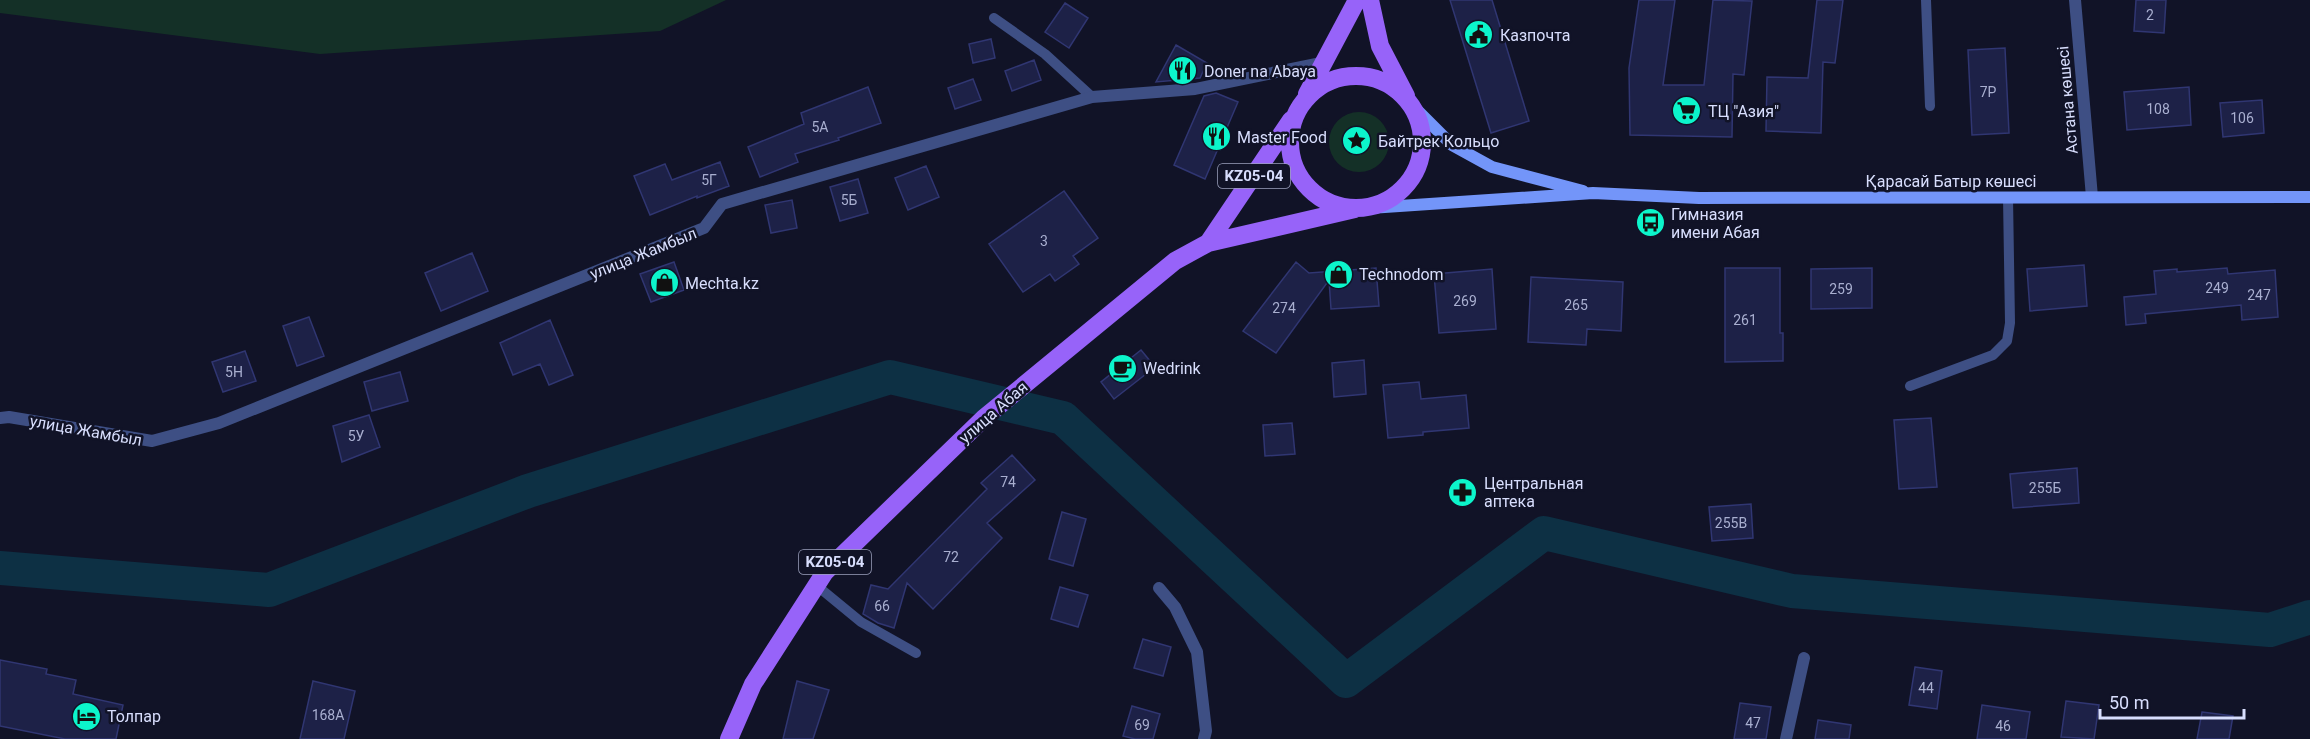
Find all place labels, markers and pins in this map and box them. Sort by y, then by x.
public building icon: Казпочта [1463,19,1495,51]
place label: Казпочта [1500,26,1570,45]
restaurant icon: Doner na Abaya [1167,55,1199,87]
place label: Doner na Abaya [1204,62,1316,81]
supermarket icon: ТЦ "Азия" [1671,95,1703,127]
place label: ТЦ "Азия" [1708,102,1779,121]
restaurant icon: Master Food [1200,121,1232,153]
place icon: Байтрек Кольцо [1341,125,1373,157]
place label: Master Food [1237,128,1327,147]
place label: Байтрек Кольцо [1378,132,1499,151]
place label: Гимназия имени Абая [1671,205,1760,242]
bus stop icon: Гимназия имени Абая [1634,207,1666,239]
shop icon: Technodom [1322,258,1354,290]
place label: Technodom [1359,265,1444,284]
shop icon: Mechta.kz [648,267,680,299]
place label: Mechta.kz [685,274,759,293]
cafe icon: Wedrink [1106,352,1138,384]
place label: Wedrink [1143,359,1202,378]
place label: Центральная аптека [1484,474,1583,511]
pharmacy icon: Центральная аптека [1447,476,1479,508]
hotel icon: Толпар [70,700,102,732]
place label: Толпар [107,707,161,726]

